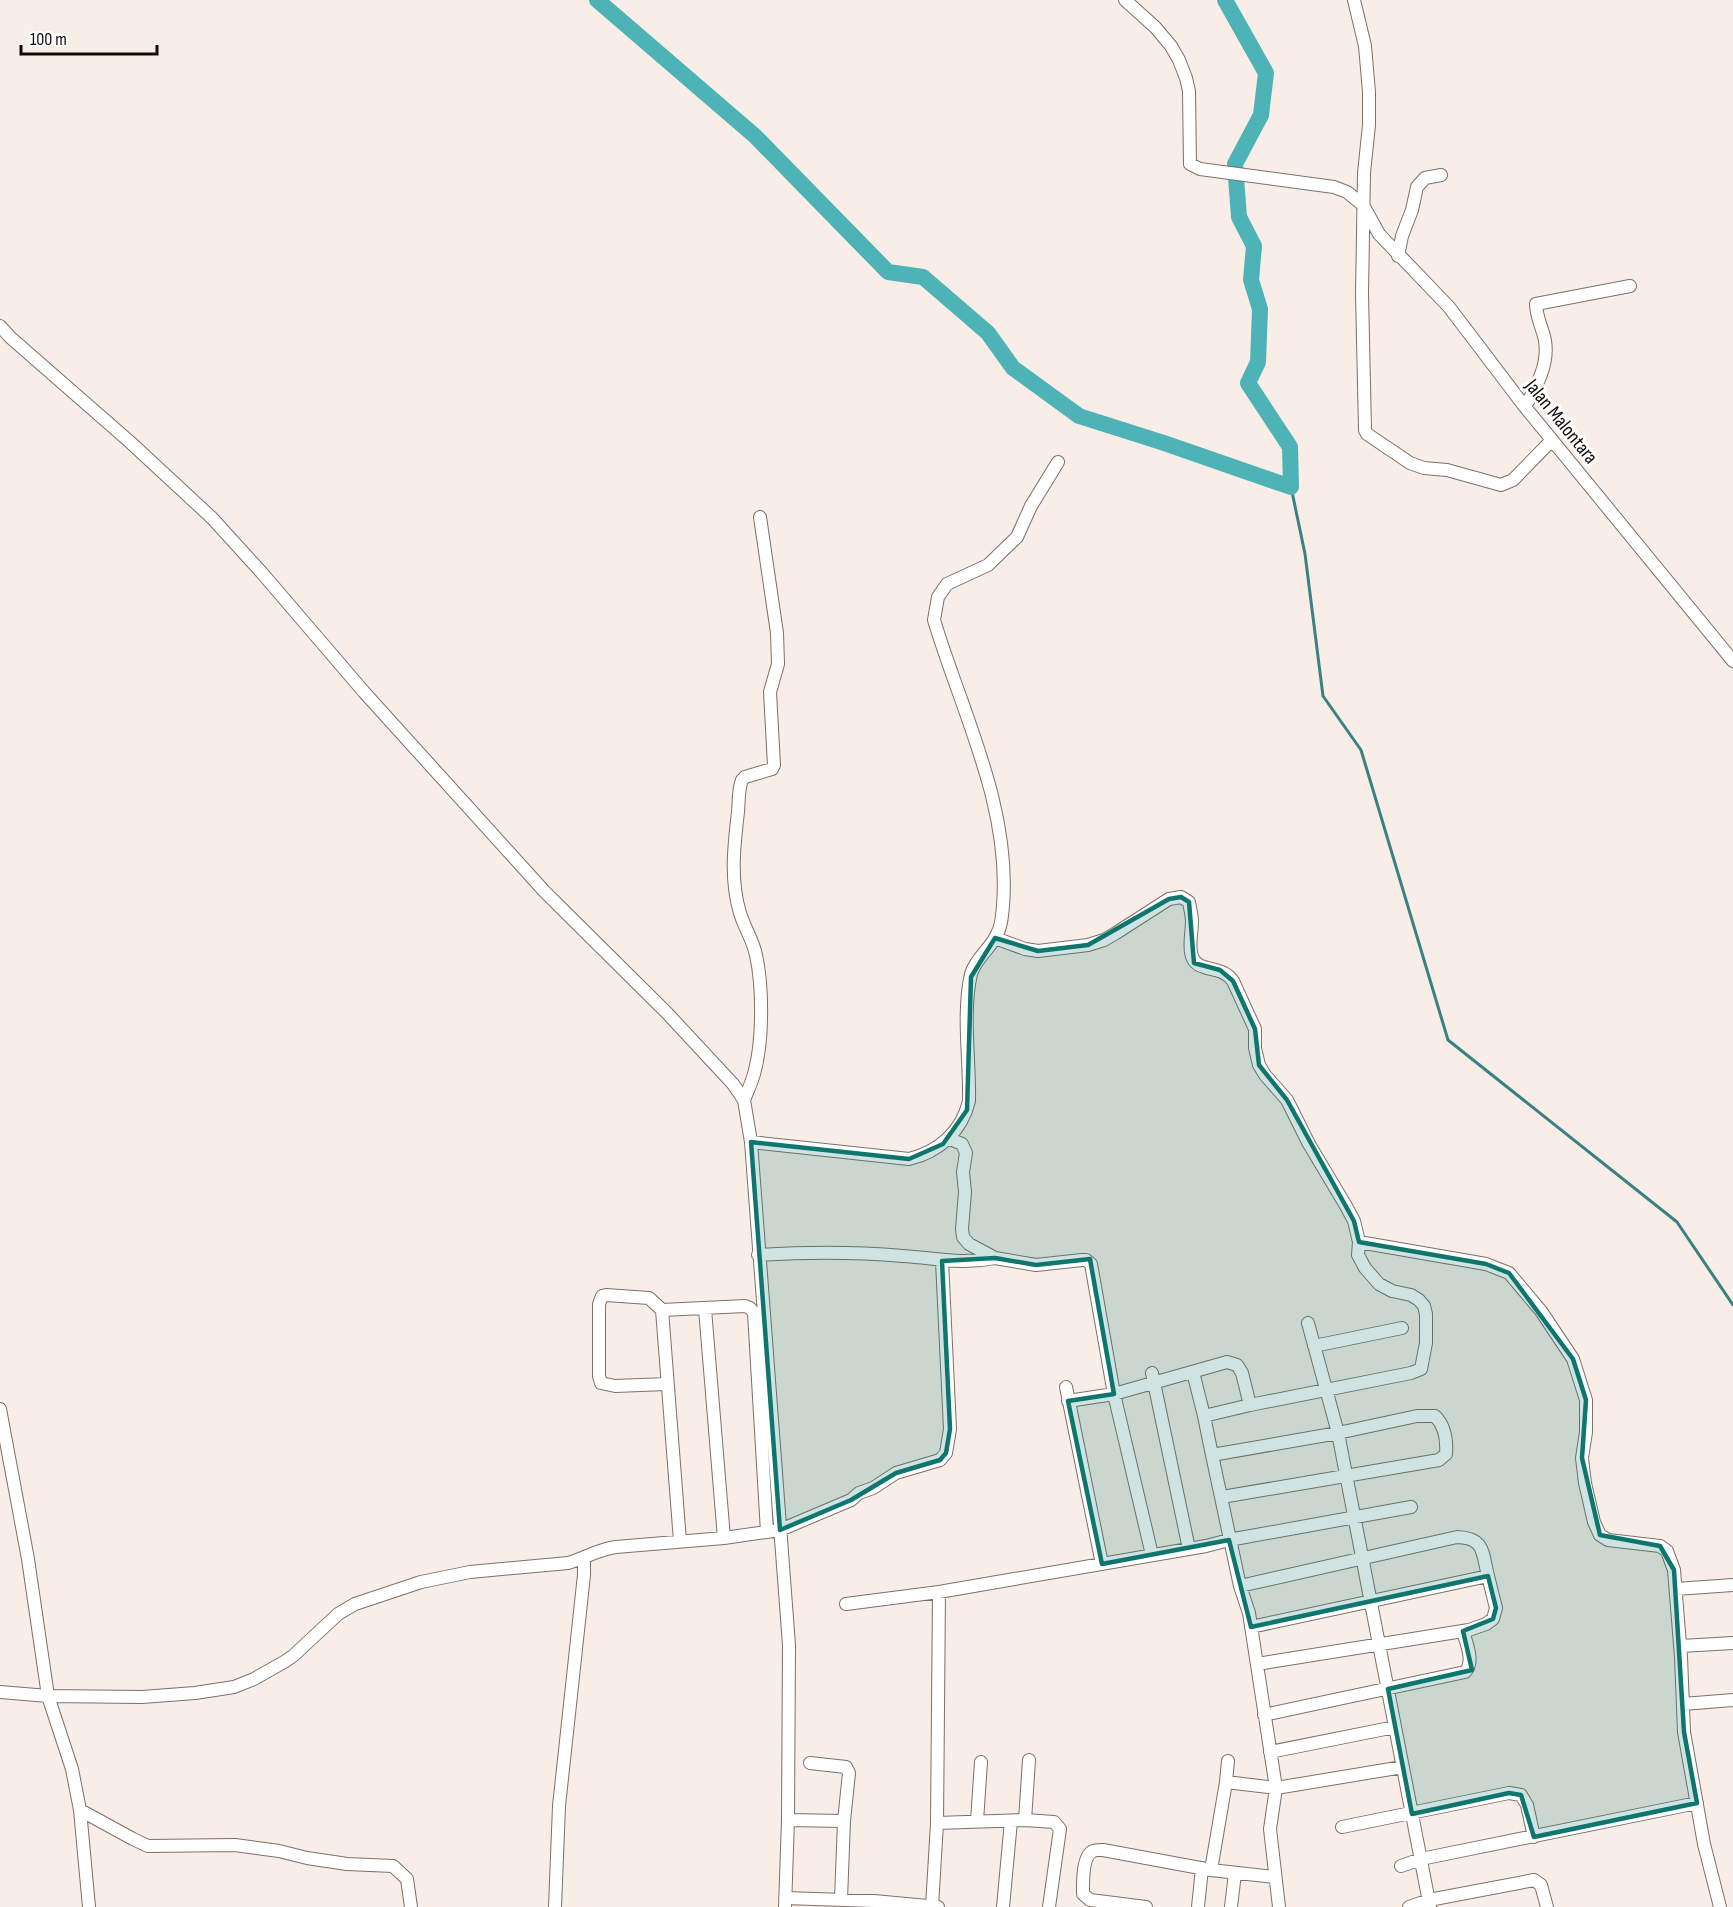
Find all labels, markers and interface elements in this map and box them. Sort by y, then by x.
scale bar [21,18,158,56]
text: 100 m [30,29,67,50]
street label: Jalan Malontara [1519,374,1603,469]

